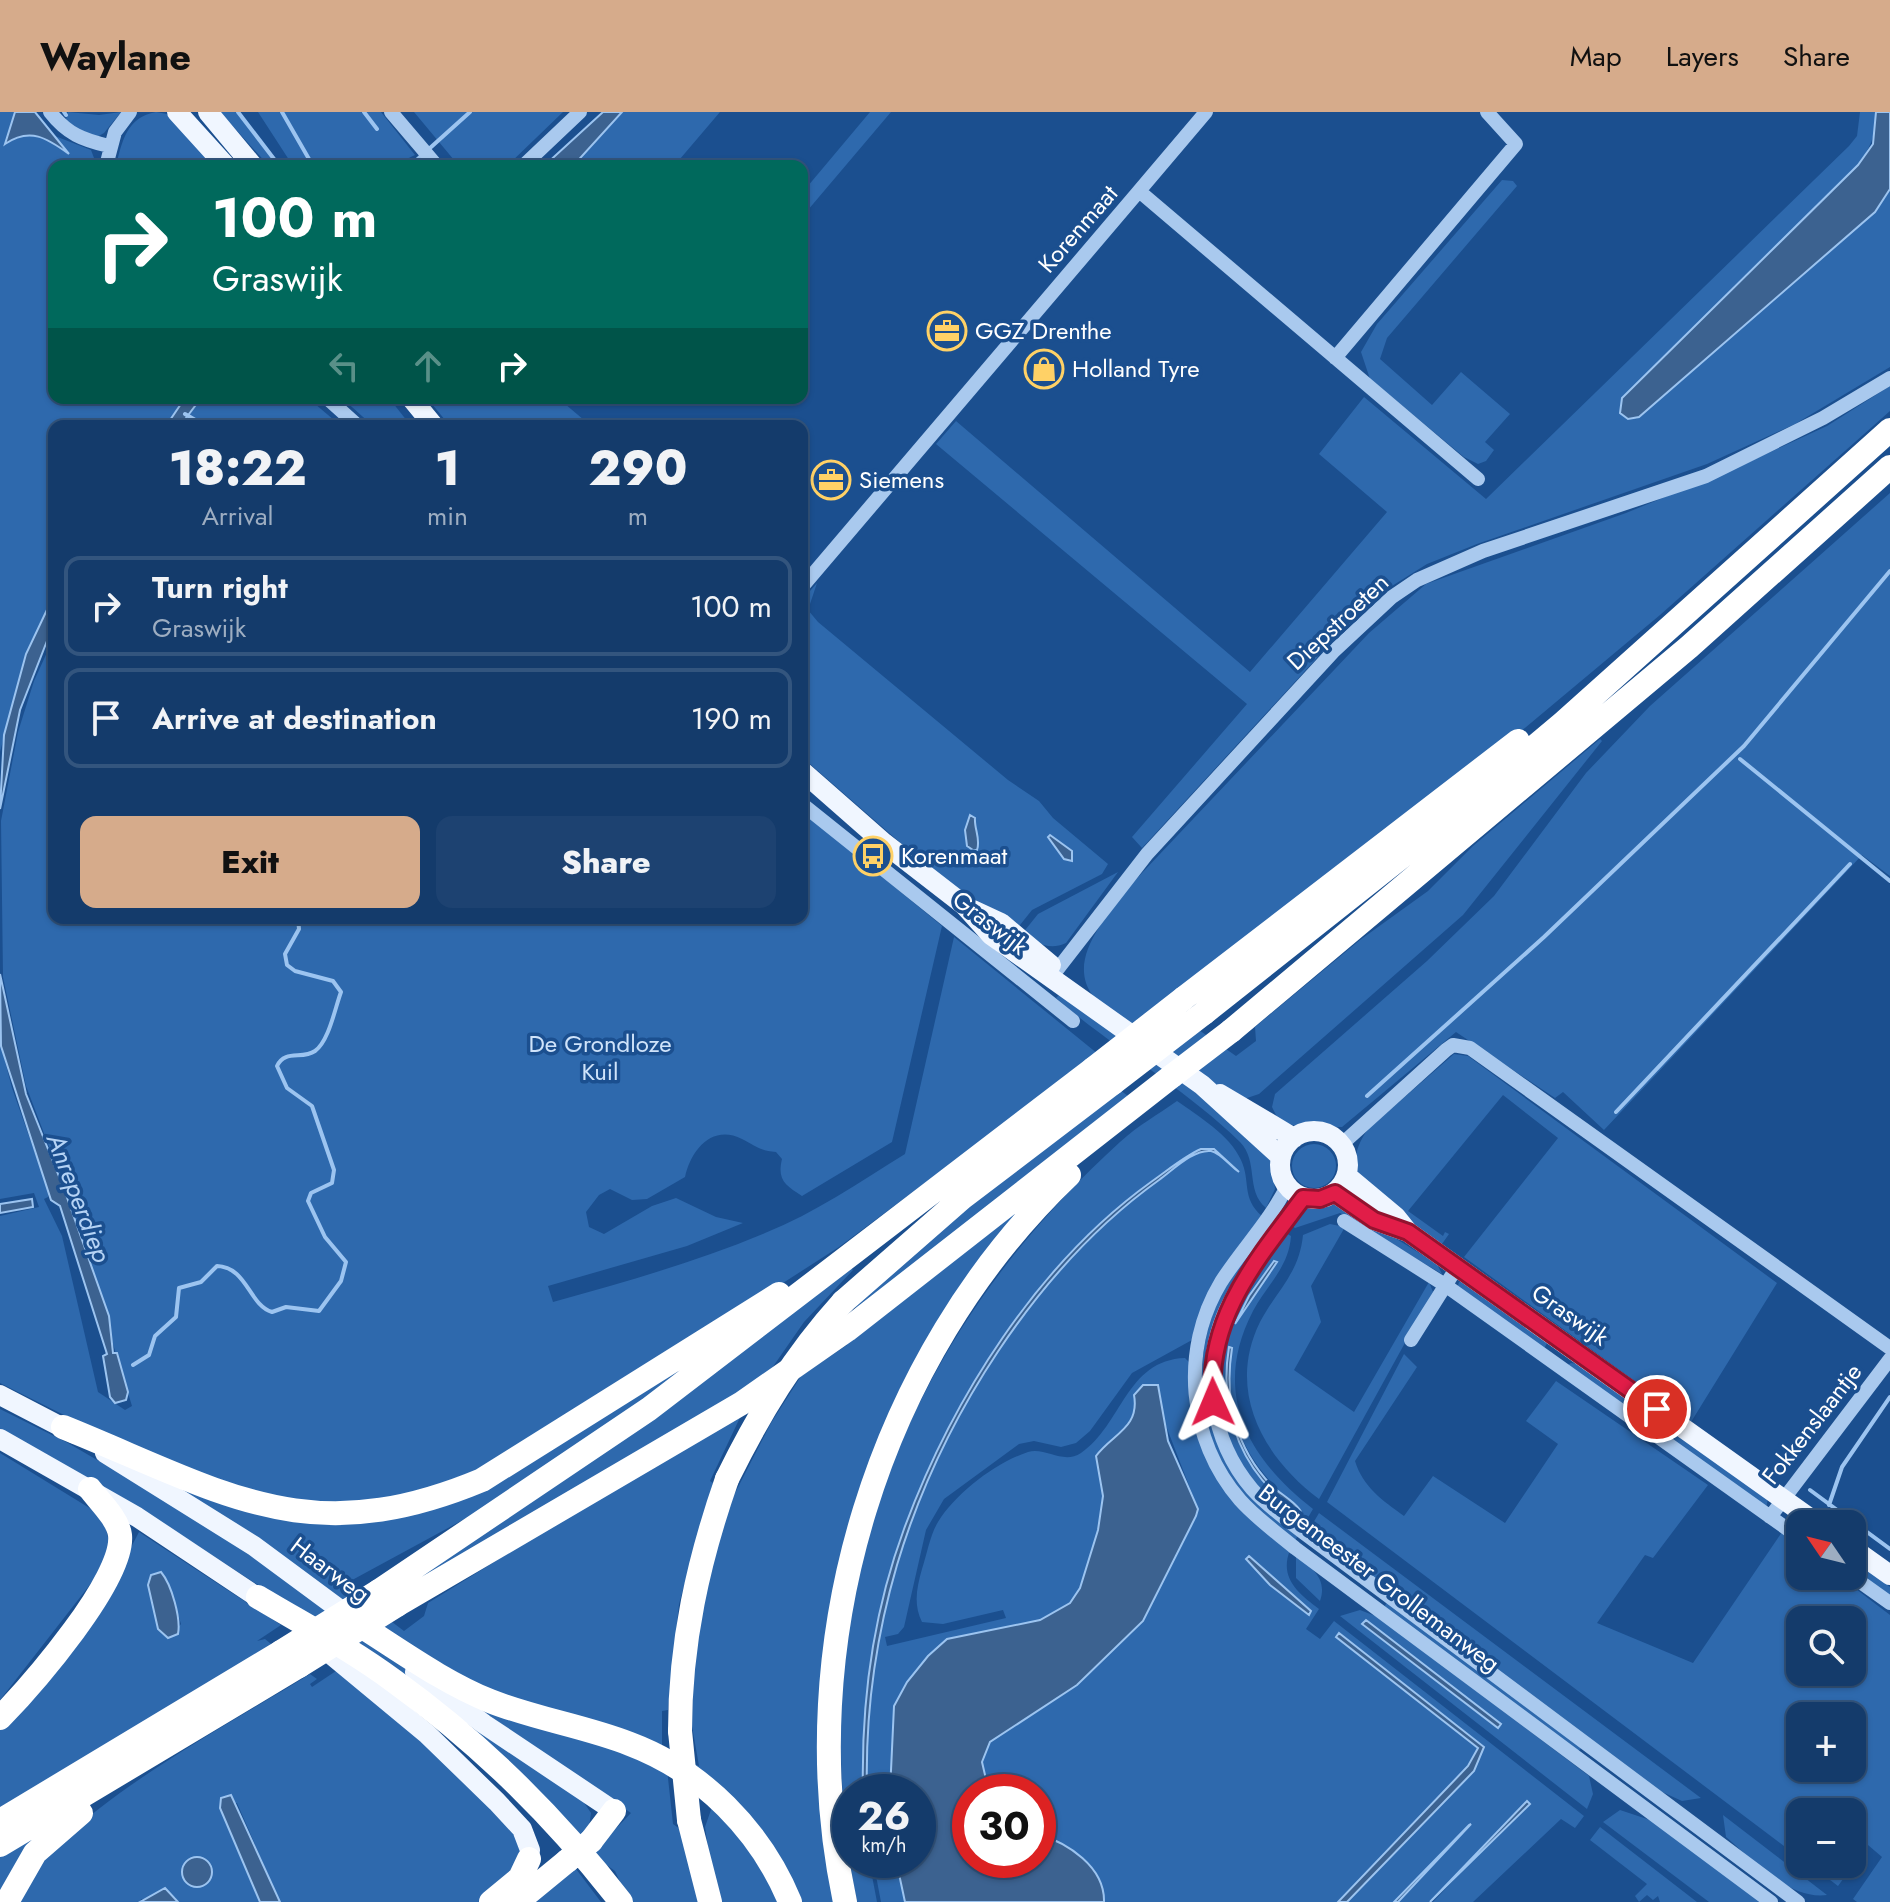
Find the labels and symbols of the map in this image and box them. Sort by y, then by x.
street label: Korenmaat [1030,177,1126,280]
office icon: GGZ Drenthe [926,310,968,352]
place label: GGZ Drenthe [975,313,1112,348]
shop icon: Holland Tyre [1023,348,1065,390]
place label: Holland Tyre [1072,351,1200,386]
office icon: Siemens [810,459,852,501]
place label: Siemens [859,462,944,497]
street label: Diepstroeten [1279,565,1396,678]
bus stop icon: Korenmaat [852,835,894,877]
place label: Korenmaat [901,838,1008,873]
street label: Graswijk [945,882,1036,963]
park label: De Grondloze Kuil [528,1026,672,1089]
water label: Anreperdiep [37,1127,121,1269]
street label: Graswijk [1525,1275,1616,1354]
street label: Fokkenslaantje [1753,1356,1870,1492]
position arrow [1171,1360,1255,1444]
pin [1623,1375,1691,1443]
street label: Burgemeester Grollemanweg [1251,1475,1507,1680]
north arrow [1786,1510,1866,1590]
street label: Haarweg [283,1528,377,1611]
speed limit sign: 30 [952,1774,1056,1878]

